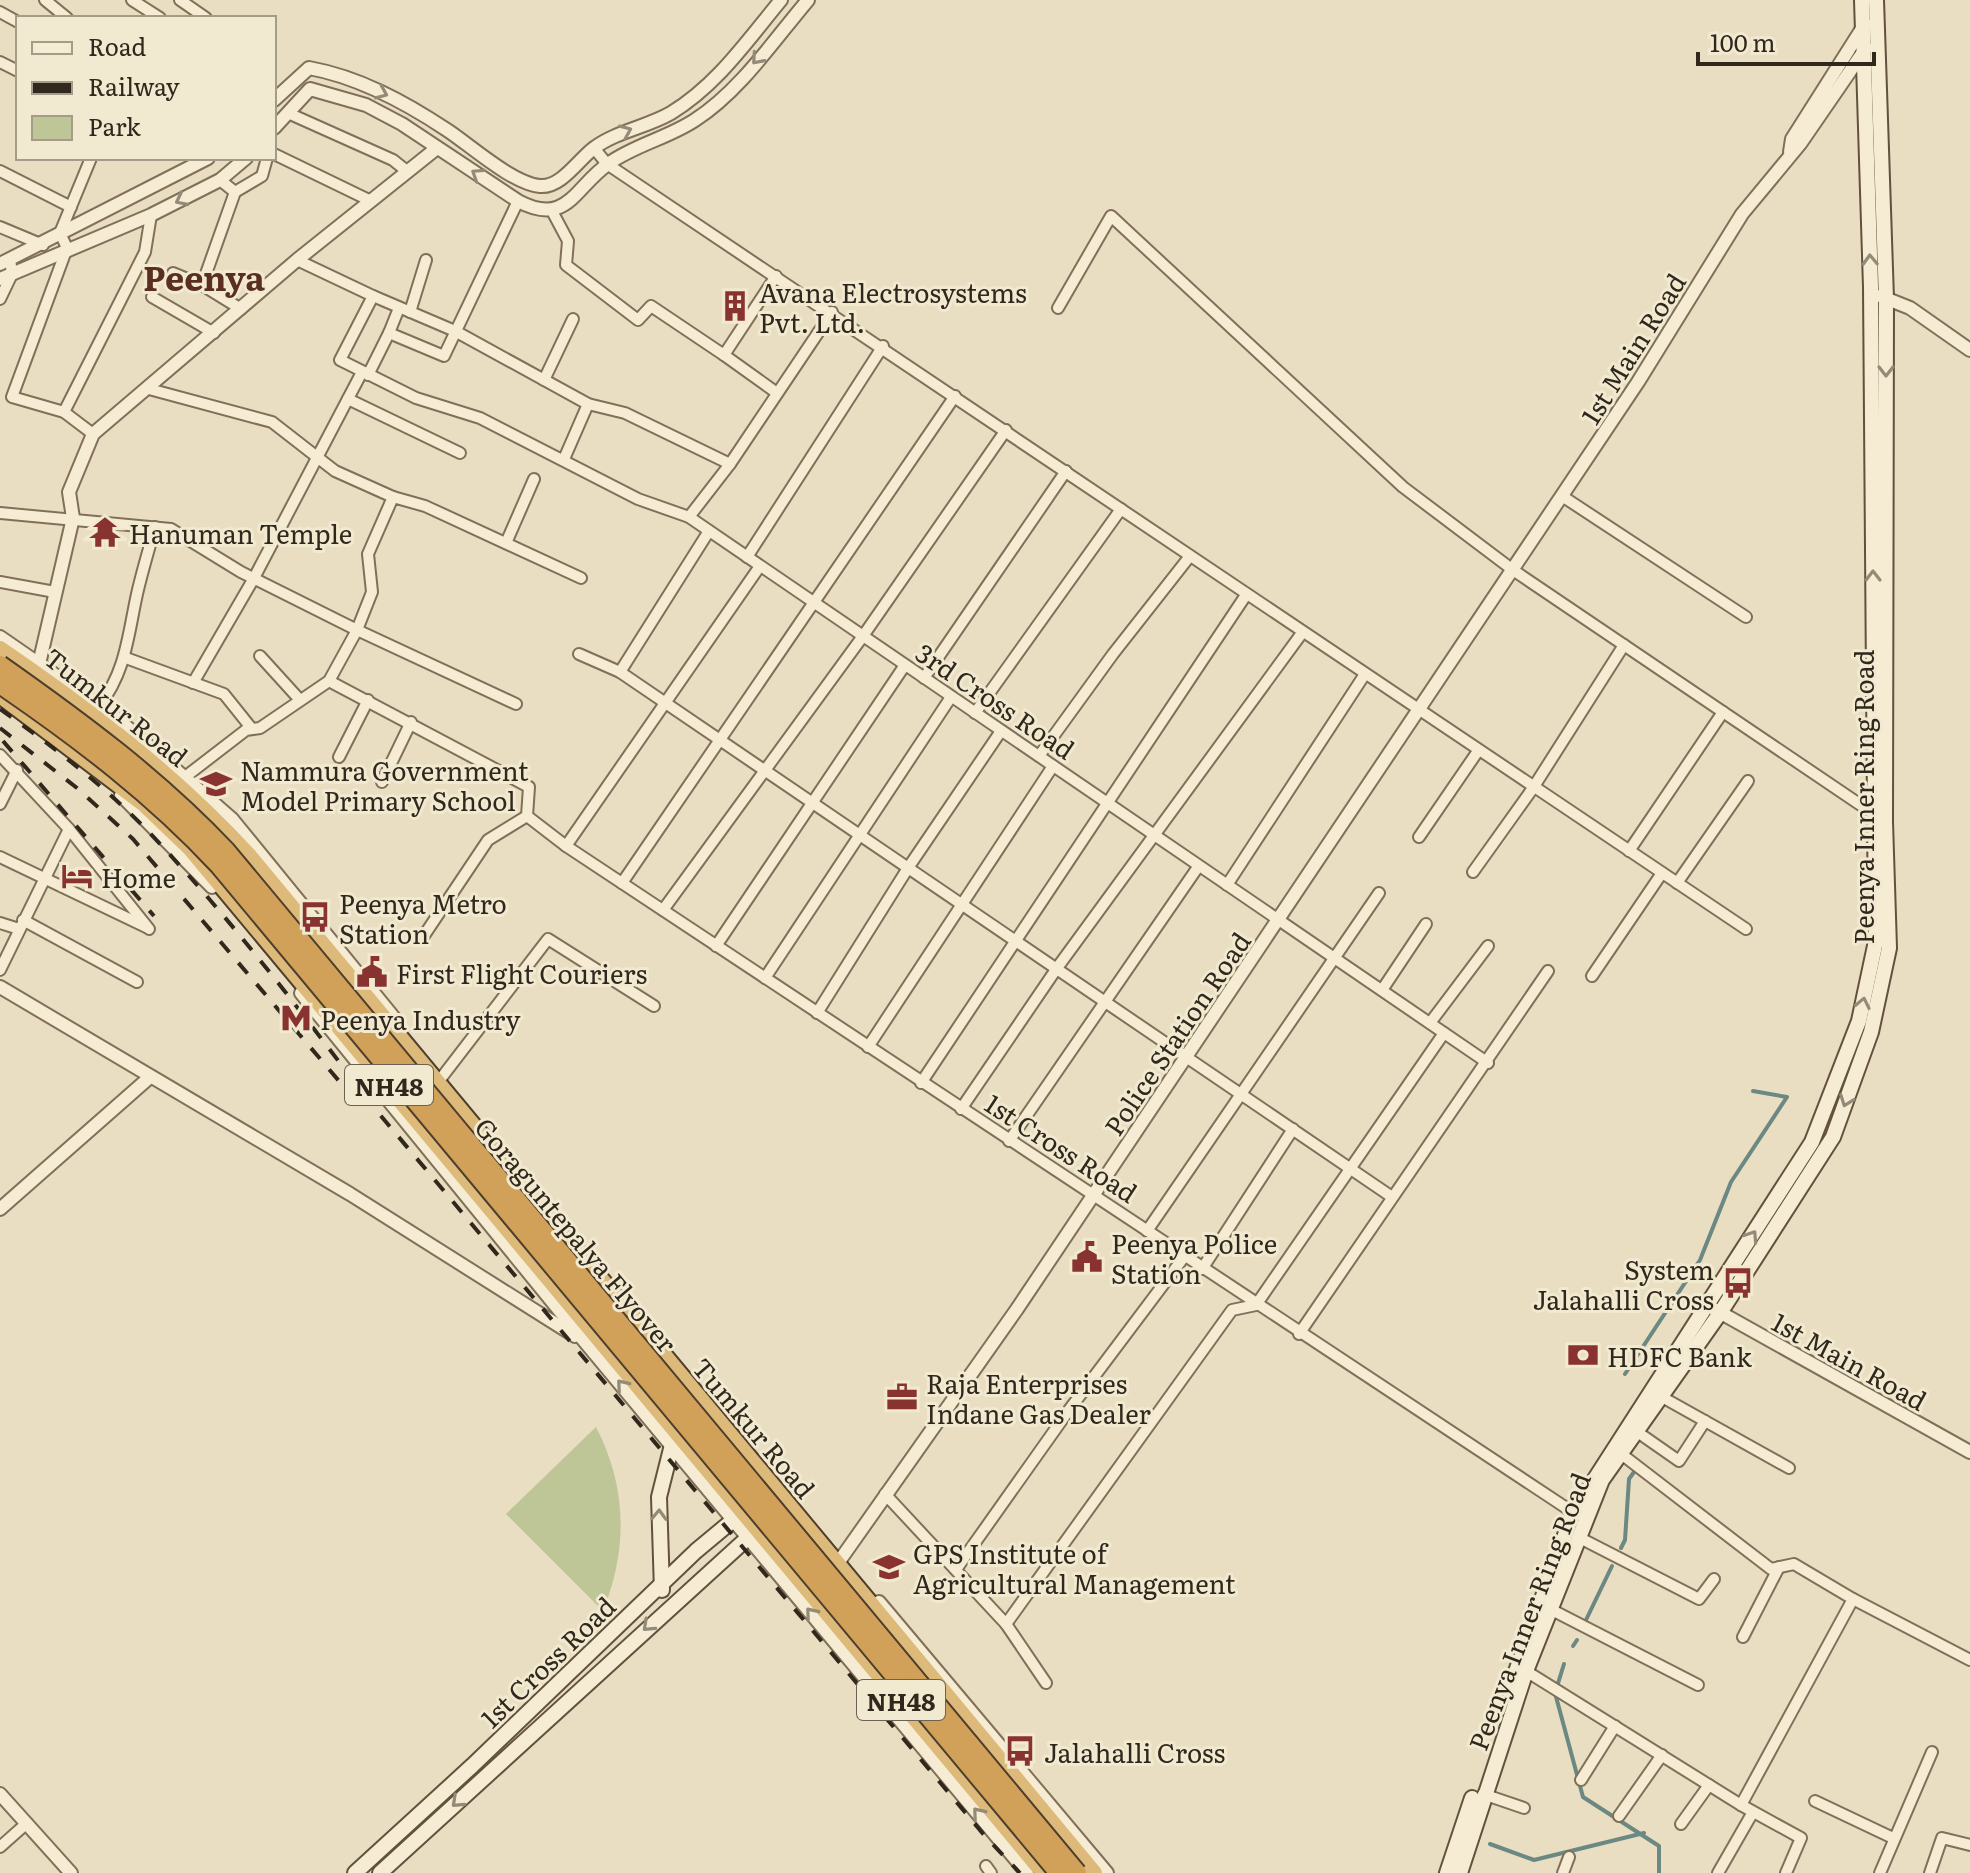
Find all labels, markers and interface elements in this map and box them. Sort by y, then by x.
legend [16,16,276,160]
scale bar [1698,16,1874,66]
text: 100 m [1710,24,1776,59]
text: Road [88,28,147,63]
one-way arrow [752,50,767,65]
text: Railway [88,68,180,103]
one-way arrow [374,84,389,100]
text: Park [88,108,141,143]
one-way arrow [618,125,633,141]
one-way arrow [472,169,486,184]
one-way arrow [175,190,190,205]
district label: Peenya [143,251,265,301]
one-way arrow [1862,253,1879,266]
street label: 1st Main Road [1570,265,1694,431]
place label: Avana Electrosystems Pvt. Ltd. [759,272,1027,341]
building icon: Avana Electrosystems Pvt. Ltd. [718,289,752,323]
one-way arrow [1877,365,1895,378]
place label: Hanuman Temple [129,513,352,552]
temple icon: Hanuman Temple [88,515,122,549]
one-way arrow [1864,569,1881,582]
street label: 3rd Cross Road [909,632,1083,768]
street label: Tumkur Road [37,637,197,775]
street label: Peenya Inner Ring Road [1843,649,1882,944]
place label: Nammura Government Model Primary School [240,750,529,819]
school or university icon: Nammura Government Model Primary School [199,767,233,801]
place label: Home [101,857,176,896]
hotel icon: Home [60,859,94,893]
place label: Peenya Metro Station [339,883,507,952]
bus stop icon: Peenya Metro Station [298,900,332,934]
street label: Police Station Road [1093,923,1259,1142]
place label: First Flight Couriers [396,953,647,992]
public building icon: First Flight Couriers [355,955,389,989]
one-way arrow [1854,996,1871,1010]
place label: Peenya Industry [320,999,520,1038]
metro station icon: Peenya Industry [279,1001,313,1035]
road number: NH48 [345,1065,433,1105]
street label: 1st Cross Road [978,1083,1146,1211]
one-way arrow [1839,1093,1855,1107]
street label: Goraguntepalya Flyover [467,1108,688,1361]
place label: Peenya Police Station [1111,1223,1277,1292]
one-way arrow [1743,1230,1758,1245]
public building icon: Peenya Police Station [1070,1240,1104,1274]
place label: System Jalahalli Cross [1533,1249,1714,1318]
bus stop icon: System Jalahalli Cross [1721,1266,1755,1300]
street label: 1st Main Road [1766,1301,1935,1419]
place label: HDFC Bank [1607,1336,1753,1375]
bank icon: HDFC Bank [1566,1338,1600,1372]
street label: Tumkur Road [684,1348,826,1506]
place label: Raja Enterprises Indane Gas Dealer [926,1363,1151,1432]
one-way arrow [617,1380,632,1394]
office icon: Raja Enterprises Indane Gas Dealer [885,1380,919,1414]
street label: Peenya Inner Ring Road [1457,1466,1599,1756]
one-way arrow [650,1508,667,1521]
place label: GPS Institute of Agricultural Management [913,1533,1236,1602]
school or university icon: GPS Institute of Agricultural Management [872,1550,906,1584]
street label: 1st Cross Road [471,1586,623,1736]
one-way arrow [806,1608,821,1622]
one-way arrow [643,1617,658,1631]
road number: NH48 [857,1680,945,1720]
place label: Jalahalli Cross [1044,1732,1225,1771]
bus stop icon: Jalahalli Cross [1003,1734,1037,1768]
one-way arrow [451,1793,466,1807]
one-way arrow [973,1808,988,1822]

